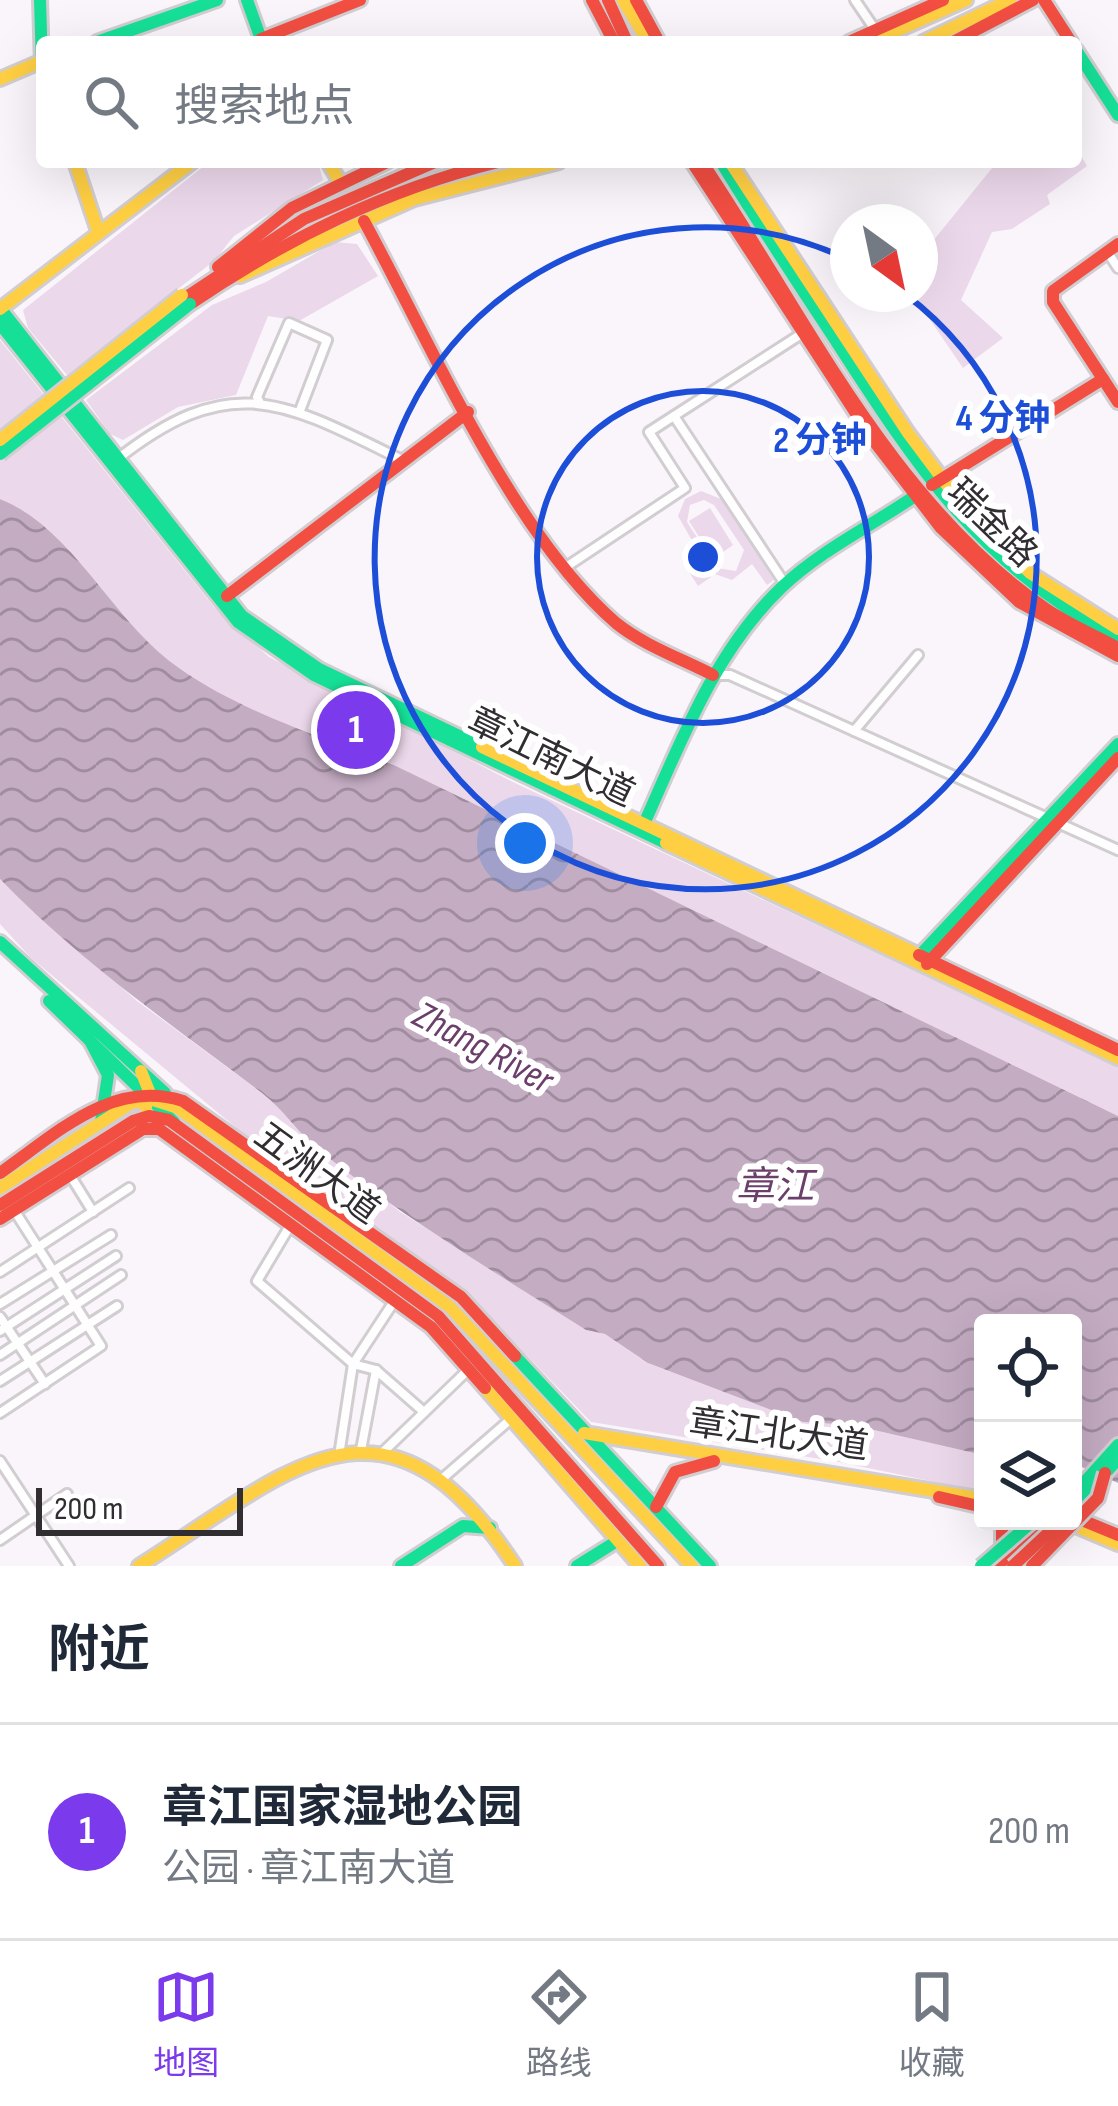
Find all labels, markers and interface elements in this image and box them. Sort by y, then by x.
search box [36,36,1082,168]
icon: search [78,69,144,135]
text: 搜索地点 [174,80,354,135]
north arrow [830,204,938,312]
text: 4 分钟 [956,398,1050,441]
text: 2 分钟 [773,420,867,463]
street label: 瑞金路 [937,471,1045,577]
centre of rings [682,536,724,578]
pin: 1 [317,685,395,775]
street label: 章江南大道 [461,699,641,817]
your location [495,813,555,873]
water label: Zhang River [404,991,563,1105]
street label: 五洲大道 [246,1114,387,1234]
water label: 章江 [736,1164,818,1211]
map controls [974,1314,1082,1530]
button: locate [974,1314,1082,1422]
street label: 章江北大道 [687,1402,871,1469]
button: layers [974,1422,1082,1530]
scale bar [36,1482,243,1535]
text: 200 m [54,1489,123,1529]
text: 附近 [48,1620,150,1681]
text: 章江国家湿地公园 [162,1781,522,1836]
text: 1 [79,1808,95,1855]
text: 200 m [988,1808,1070,1855]
text: 公园 · 章江南大道 [162,1846,455,1893]
tab: 地图 [153,1964,219,2084]
tab: 路线 [526,1964,592,2084]
tab: 收藏 [899,1964,965,2084]

